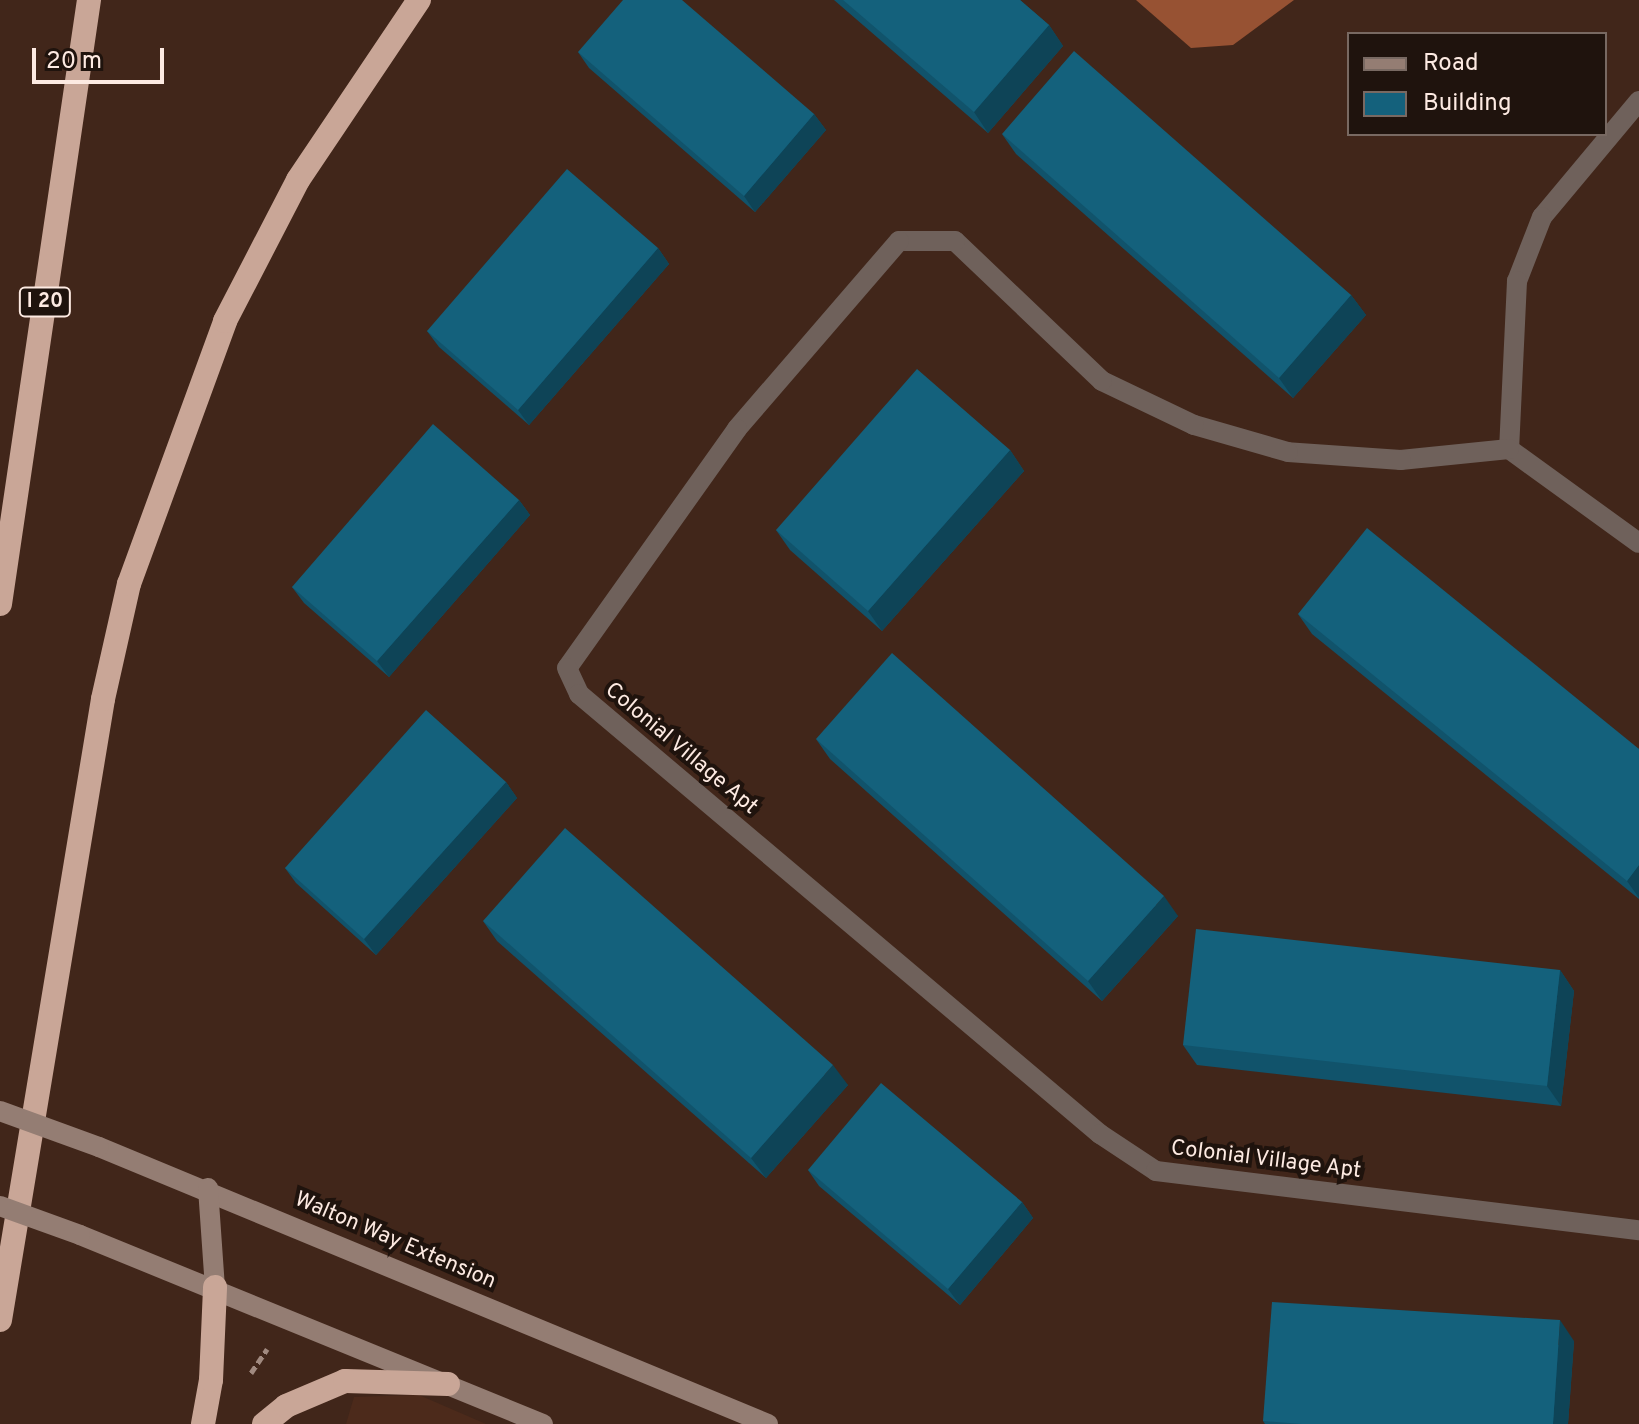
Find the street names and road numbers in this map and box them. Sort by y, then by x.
road number: I 20 [17,286,73,318]
street label: Colonial Village Apt [599,677,763,821]
street label: Colonial Village Apt [1169,1135,1363,1185]
street label: Walton Way Extension [290,1187,500,1295]

